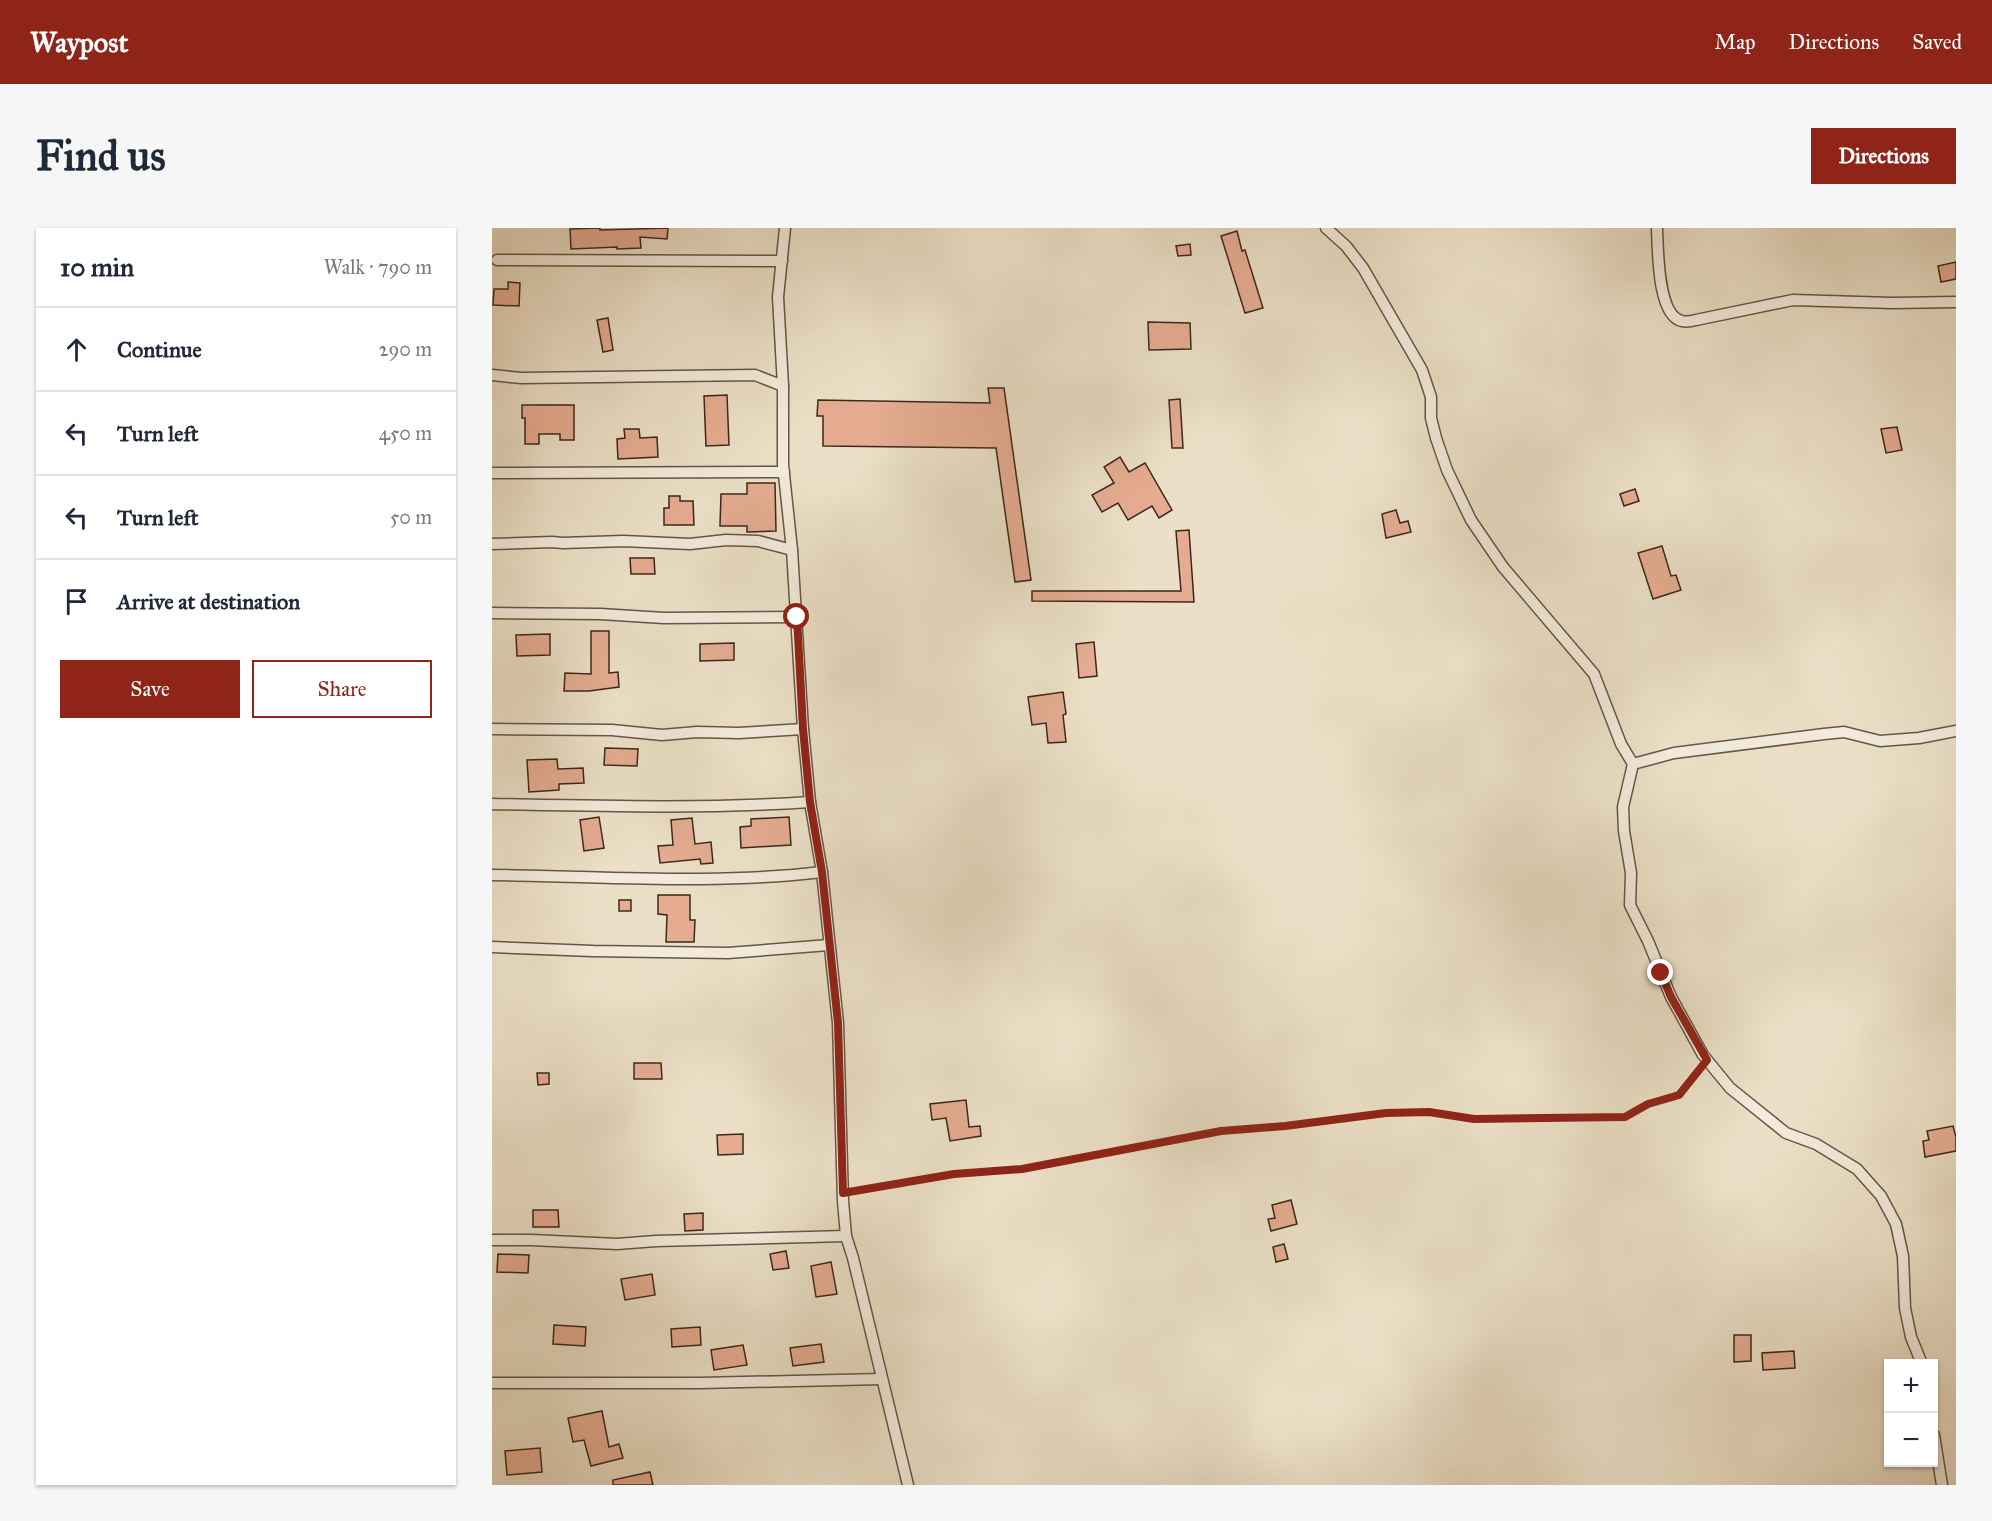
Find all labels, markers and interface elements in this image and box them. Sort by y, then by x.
text: Waypost [30,25,128,60]
text: Map [1715,29,1756,55]
text: Directions [1789,29,1879,55]
text: Saved [1912,29,1962,55]
button: Directions [1811,128,1956,184]
text: Find us [36,130,166,182]
text: 10 min [60,251,134,283]
text: Walk · 790 m [324,255,432,279]
icon: ahead [60,333,93,366]
text: Continue [117,336,202,363]
text: 290 m [379,337,432,361]
icon: left [60,417,93,450]
text: Turn left [117,420,199,447]
text: 450 m [379,421,432,445]
icon: left [60,501,93,534]
text: Turn left [117,504,199,531]
text: 50 m [390,505,432,529]
icon: arrive [60,585,93,618]
text: Arrive at destination [117,588,300,615]
route start [783,603,809,629]
button: Save [60,660,240,718]
button: Share [252,660,432,718]
route end [1647,959,1673,985]
map controls [1884,1359,1938,1467]
button: + [1884,1359,1938,1413]
button: − [1884,1413,1938,1467]

